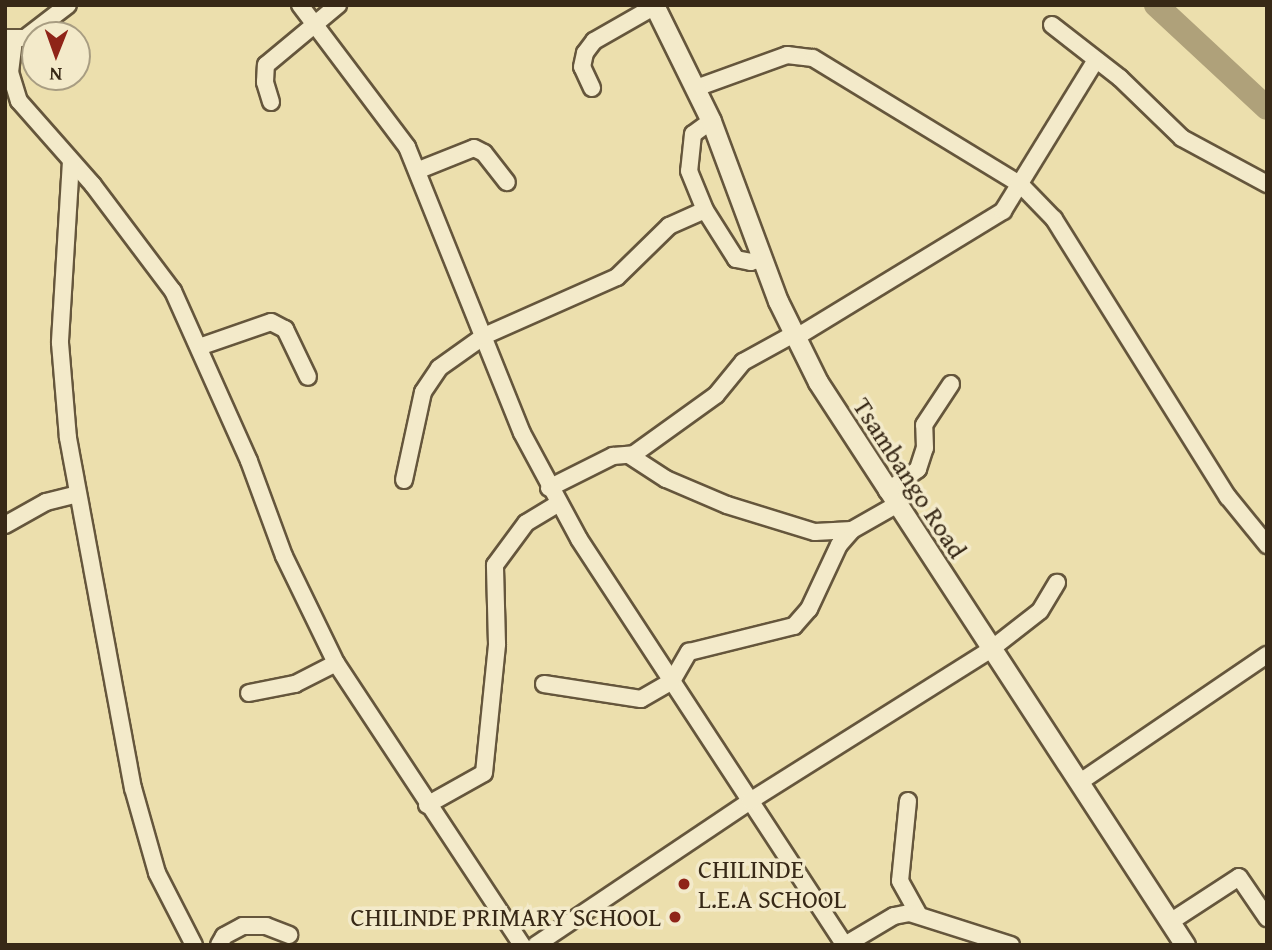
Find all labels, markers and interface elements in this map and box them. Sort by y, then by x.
north arrow [21,21,91,91]
text: N [49,61,62,89]
street label: Tsambango Road [847,392,973,564]
place label: CHILINDE L.E.A SCHOOL [698,853,846,914]
marker: CHILINDE L.E.A SCHOOL [676,876,692,892]
place label: CHILINDE PRIMARY SCHOOL [351,901,661,933]
marker: CHILINDE PRIMARY SCHOOL [667,909,683,925]

